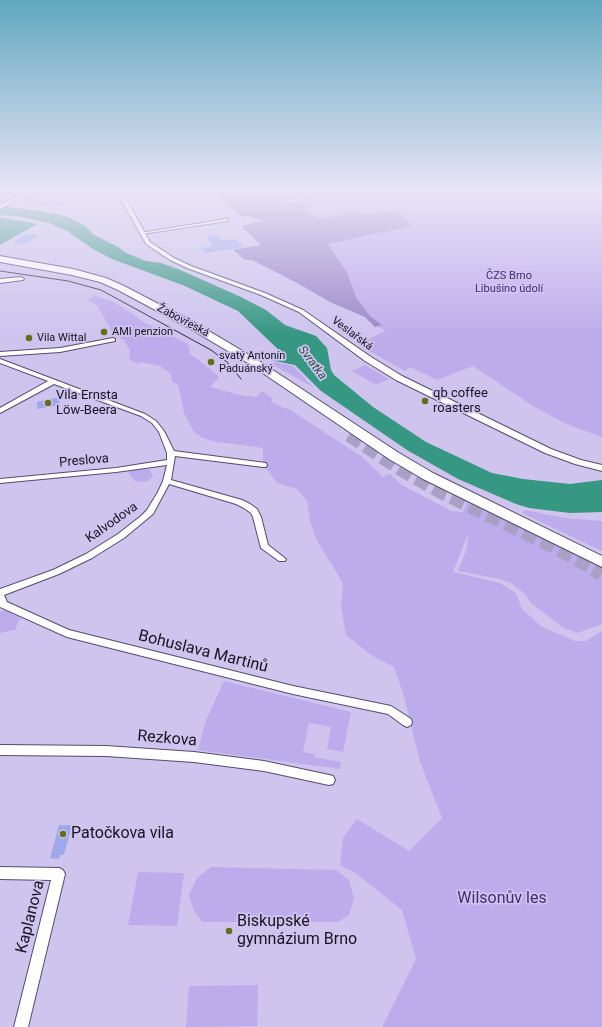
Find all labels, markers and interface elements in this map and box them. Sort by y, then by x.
park label: ČZS Brno Libušino údolí [475,269,543,295]
street label: Žabovřeská [155,302,211,340]
street label: Veslařská [329,314,375,354]
place label: AMI penzion [112,325,173,339]
marker: AMI penzion [99,327,109,337]
place label: Vila Wittal [37,331,86,345]
marker: Vila Wittal [24,333,34,343]
water label: Svratka [295,343,329,383]
place label: svatý Antonín Paduánský [219,349,285,375]
marker: svatý Antonín Paduánský [206,357,216,367]
place label: qb coffee roasters [433,386,488,417]
place label: Vila Ernsta Löw-Beera [56,388,118,419]
marker: qb coffee roasters [420,396,430,406]
marker: Vila Ernsta Löw-Beera [43,398,53,408]
street label: Preslova [58,451,110,471]
street label: Kalvodova [83,499,141,547]
street label: Bohuslava Martinů [136,627,270,677]
street label: Rezkova [136,727,198,751]
place label: Patočkova vila [71,824,174,844]
marker: Patočkova vila [58,829,68,839]
street label: Kaplanova [13,879,49,955]
park label: Wilsonův les [457,889,547,909]
place label: Biskupské gymnázium Brno [237,912,357,950]
marker: Biskupské gymnázium Brno [224,926,234,936]

